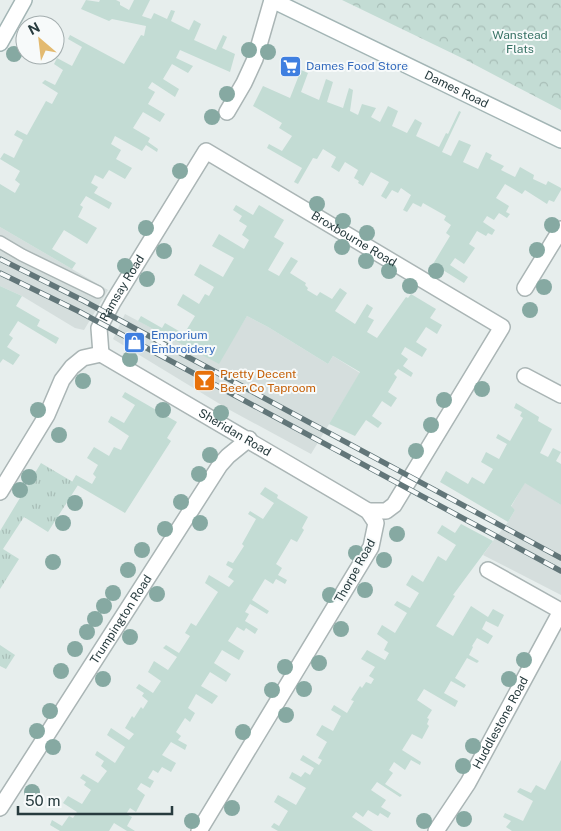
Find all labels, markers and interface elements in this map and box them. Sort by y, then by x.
north arrow [15,15,65,65]
text: N [25,19,42,38]
park label: Wanstead Flats [492,28,548,56]
supermarket icon: Dames Food Store [278,54,302,78]
place label: Dames Food Store [306,59,408,73]
street label: Dames Road [422,68,491,111]
street label: Broxbourne Road [309,208,399,270]
street label: Ramsay Road [97,252,147,324]
place label: Emporium Embroidery [151,328,216,356]
shop icon: Emporium Embroidery [123,330,147,354]
place label: Pretty Decent Beer Co Taproom [220,367,316,395]
bar icon: Pretty Decent Beer Co Taproom [192,369,216,393]
street label: Sheridan Road [196,406,273,459]
street label: Thorpe Road [332,537,378,605]
street label: Trumpington Road [87,572,155,667]
street label: Huddlestone Road [470,674,531,772]
scale bar [18,784,171,816]
text: 50 m [25,792,60,809]

